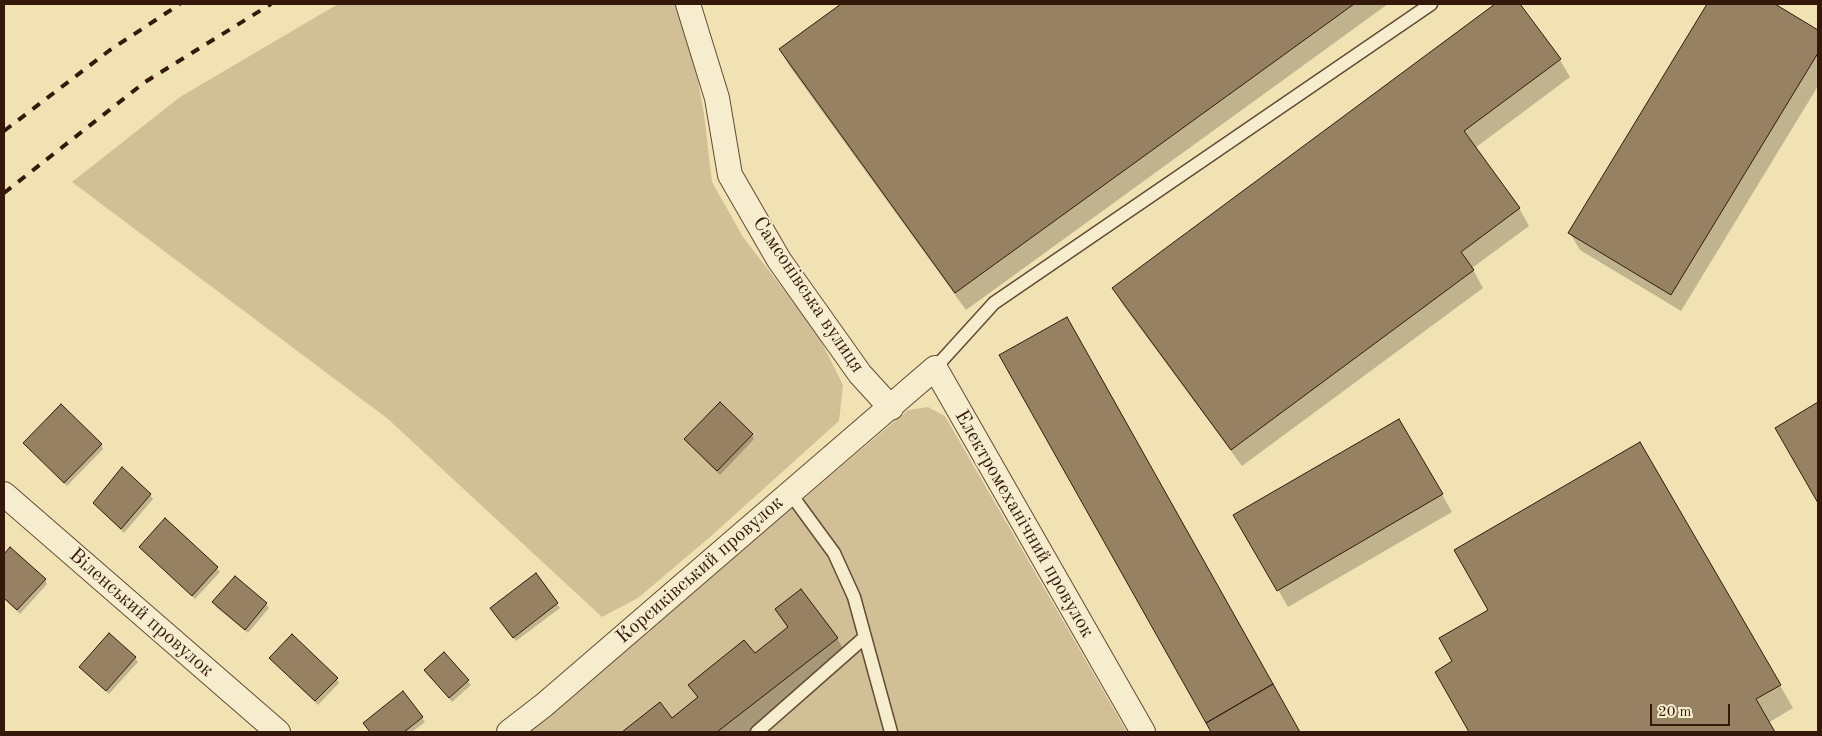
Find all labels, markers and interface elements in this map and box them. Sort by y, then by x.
street label: Самсонівська вулиця [747,212,869,378]
street label: Електромеханічний провулок [949,406,1099,642]
street label: Корсиківський провулок [611,491,789,649]
street label: Віленський провулок [64,544,218,682]
scale bar [1652,694,1732,726]
text: 20 m [1658,705,1692,720]

